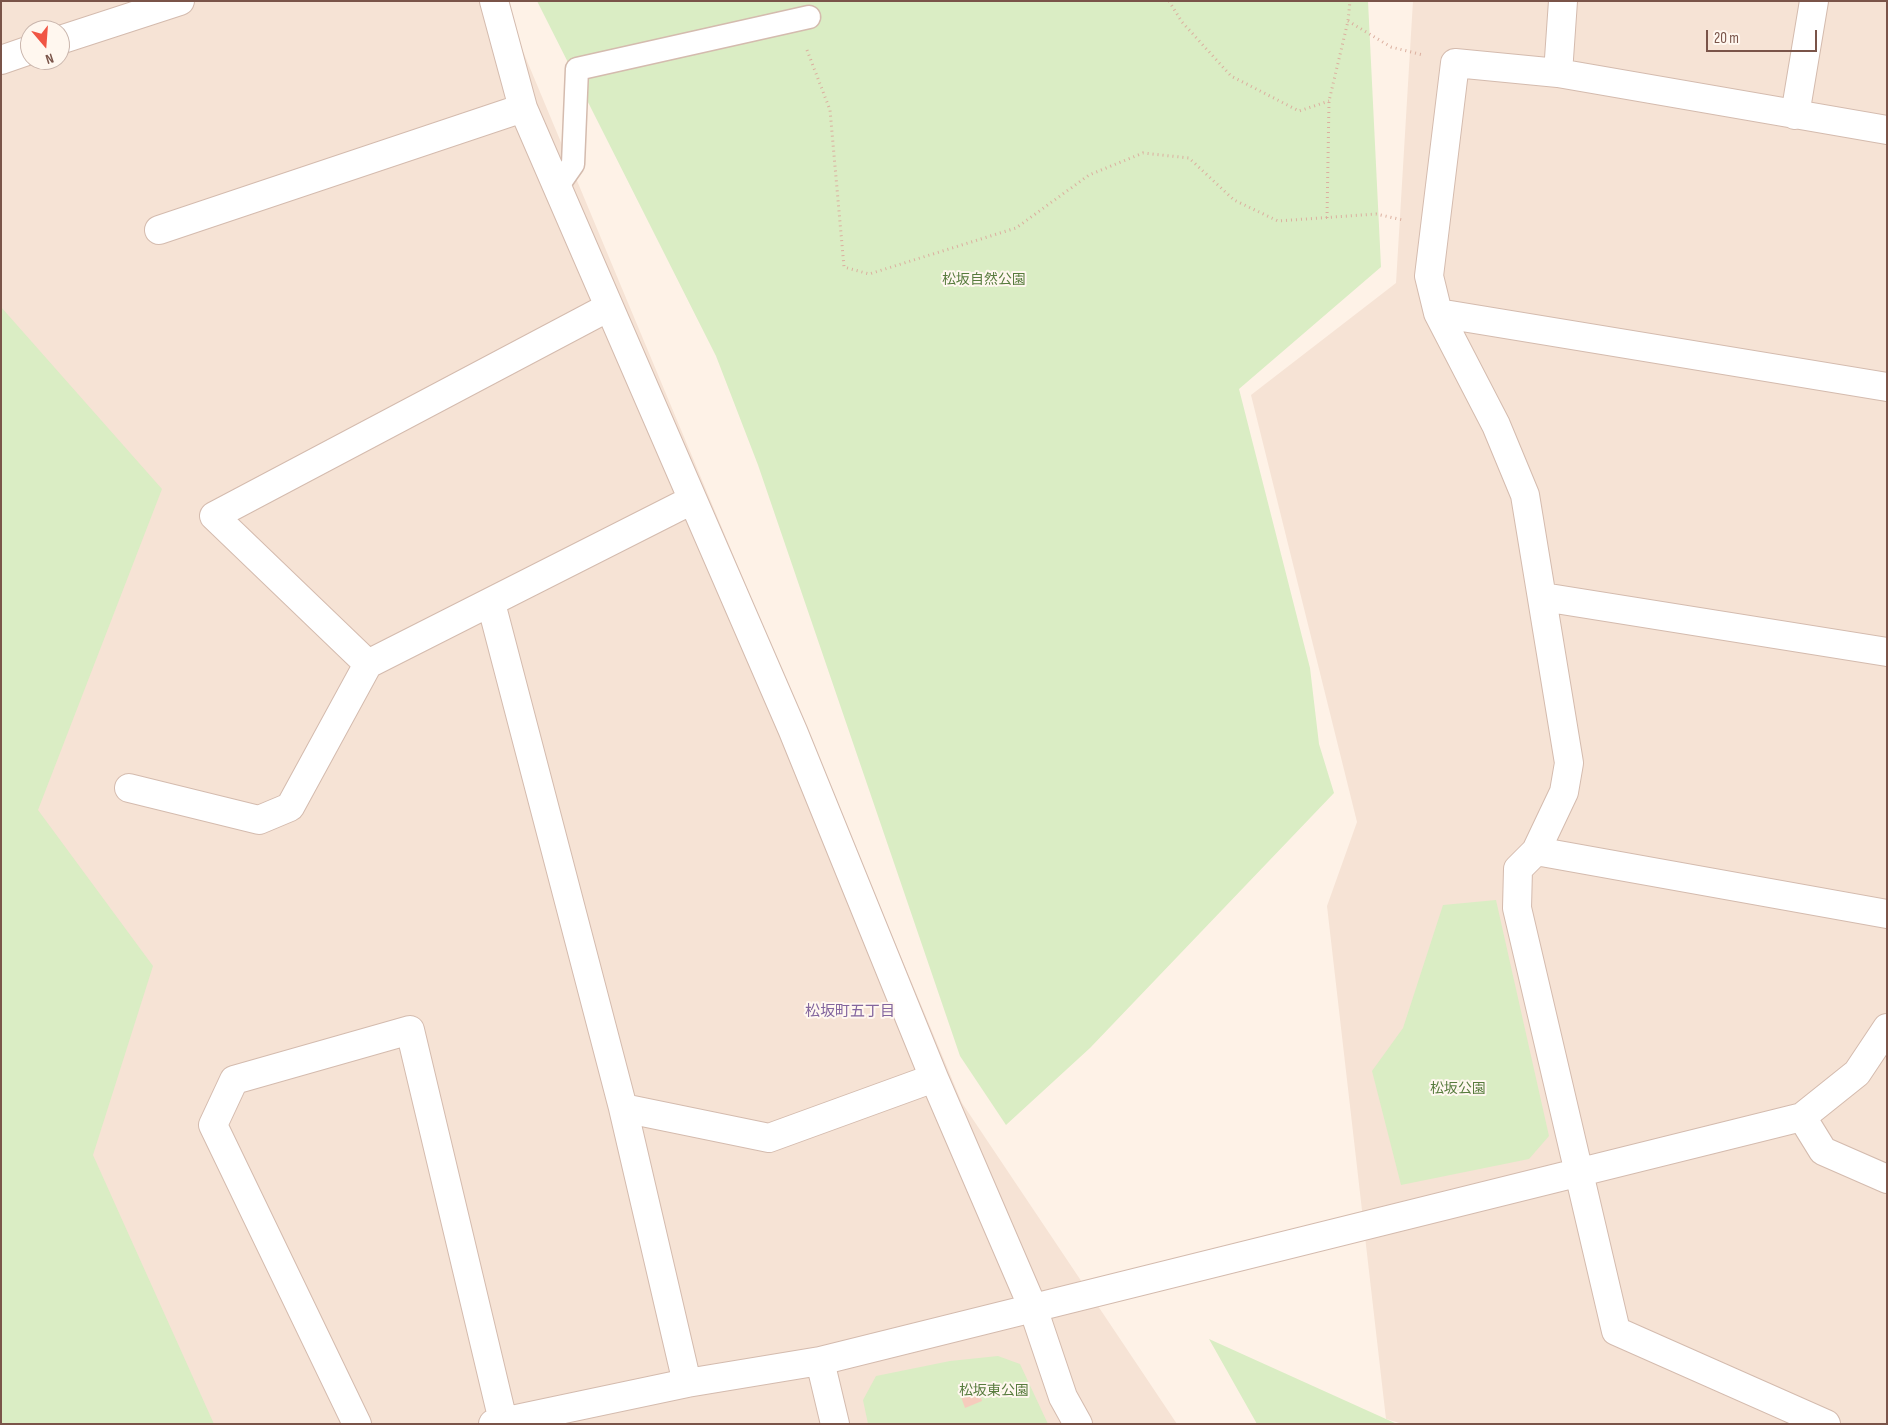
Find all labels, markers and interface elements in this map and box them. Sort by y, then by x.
north arrow [20,20,70,70]
scale bar [1708,20,1819,52]
text: 20 m [1714,29,1739,48]
text: N [43,50,56,68]
park label: 松坂自然公園 [942,272,1026,288]
district label: 松坂町五丁目 [805,1003,895,1021]
park label: 松坂公園 [1430,1081,1486,1097]
park label: 松坂東公園 [959,1383,1029,1399]

